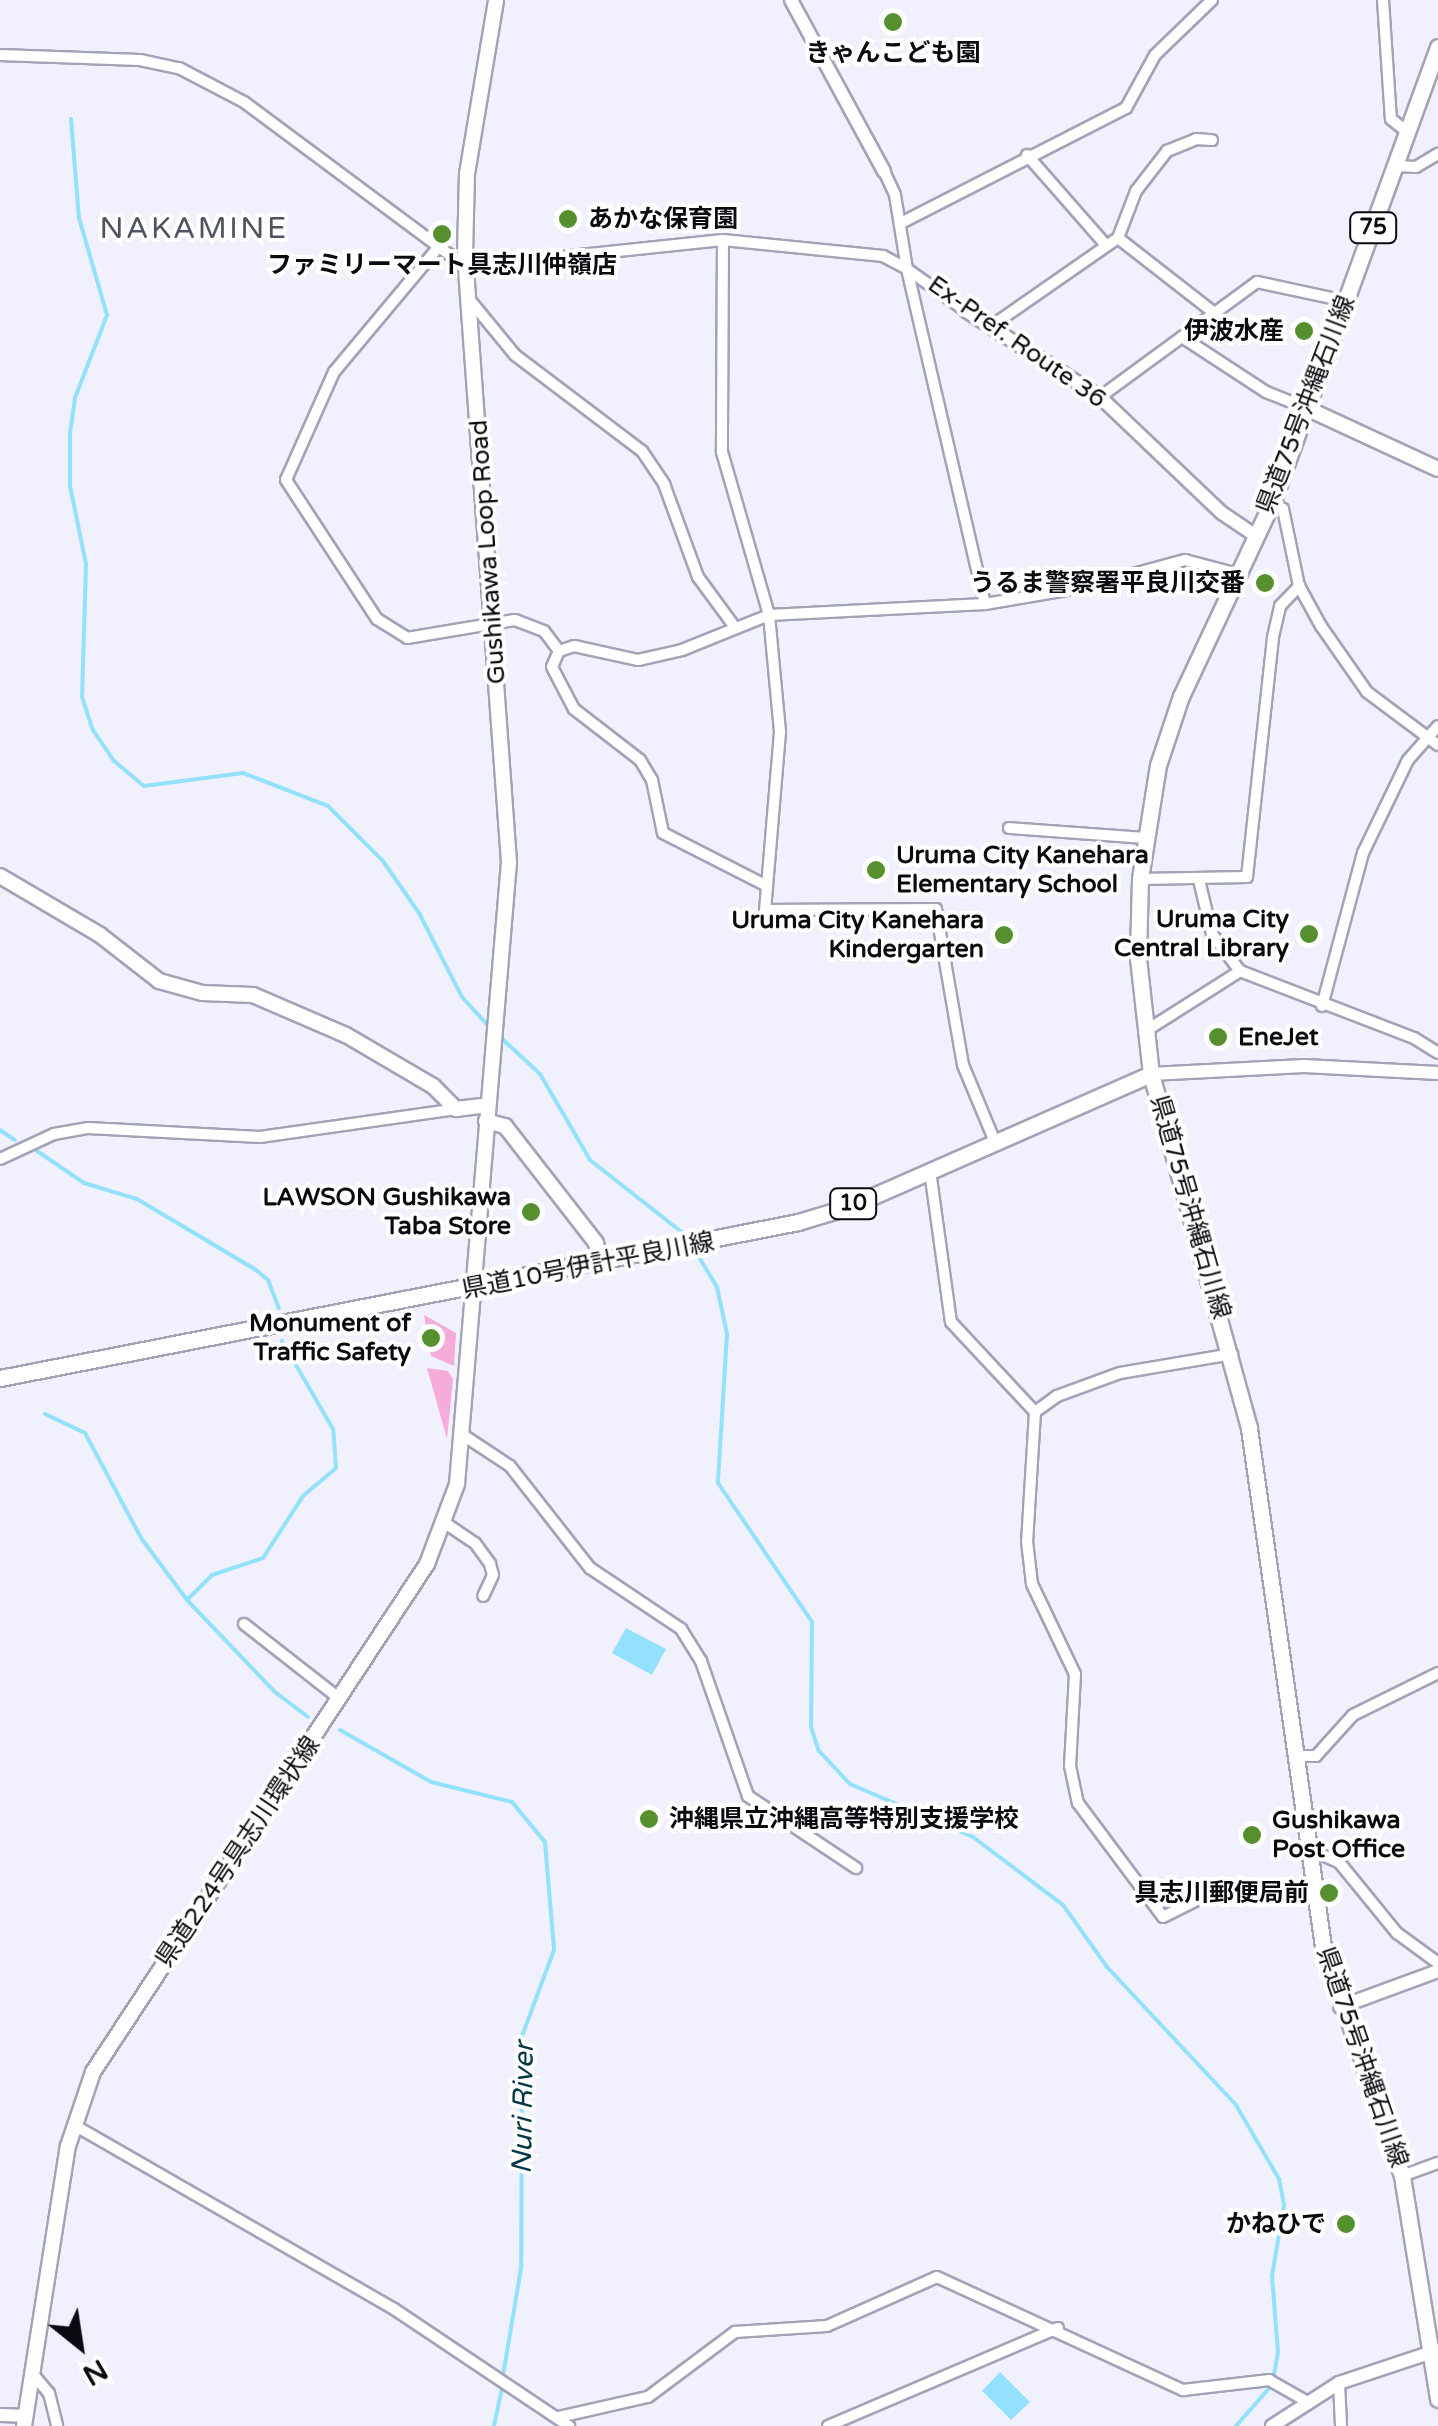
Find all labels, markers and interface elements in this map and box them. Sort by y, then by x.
marker: きゃんこども園 [882,11,904,33]
place label: きゃんこども園 [806,38,980,68]
place label: あかな保育園 [588,204,738,234]
marker: あかな保育園 [557,208,579,230]
district label: NAKAMINE [99,211,289,247]
road number: 75 [1348,211,1398,245]
marker: ファミリーマート具志川仲嶺店 [431,223,453,245]
place label: ファミリーマート具志川仲嶺店 [267,250,617,280]
street label: Ex-Pref. Route 36 [922,269,1112,415]
street label: 県道75号沖縄石川線 [1251,292,1361,518]
place label: 伊波水産 [1184,316,1284,346]
marker: 伊波水産 [1293,320,1315,342]
street label: Gushikawa Loop Road [464,419,512,685]
place label: うるま警察署平良川交番 [970,568,1245,598]
marker: うるま警察署平良川交番 [1254,572,1276,594]
place label: Uruma City Kanehara Elementary School [896,841,1149,900]
marker: Uruma City Kanehara Elementary School [865,859,887,881]
place label: Uruma City Central Library [1114,905,1289,964]
place label: Uruma City Kanehara Kindergarten [731,906,984,965]
marker: Uruma City Central Library [1298,923,1320,945]
marker: Uruma City Kanehara Kindergarten [993,924,1015,946]
place label: EneJet [1238,1022,1318,1052]
marker: EneJet [1207,1026,1229,1048]
street label: 県道75号沖縄石川線 [1144,1092,1236,1322]
place label: LAWSON Gushikawa Taba Store [262,1183,511,1242]
road number: 10 [828,1187,878,1221]
marker: LAWSON Gushikawa Taba Store [520,1201,542,1223]
street label: 県道10号伊計平良川線 [459,1227,717,1305]
place label: Monument of Traffic Safety [249,1309,411,1368]
marker: Monument of Traffic Safety [420,1327,442,1349]
street label: 県道224号具志川環状線 [149,1731,327,1973]
place label: 沖縄県立沖縄高等特別支援学校 [669,1804,1019,1834]
place label: Gushikawa Post Office [1272,1806,1405,1865]
marker: 沖縄県立沖縄高等特別支援学校 [638,1808,660,1830]
marker: Gushikawa Post Office [1241,1824,1263,1846]
place label: 具志川郵便局前 [1134,1878,1309,1908]
marker: 具志川郵便局前 [1318,1882,1340,1904]
street label: 県道75号沖縄石川線 [1310,1943,1414,2171]
water label: Nuri River [505,2042,541,2174]
place label: かねひで [1226,2209,1326,2239]
marker: かねひで [1335,2213,1357,2235]
north arrow [30,2296,130,2396]
text: N [77,2352,113,2392]

